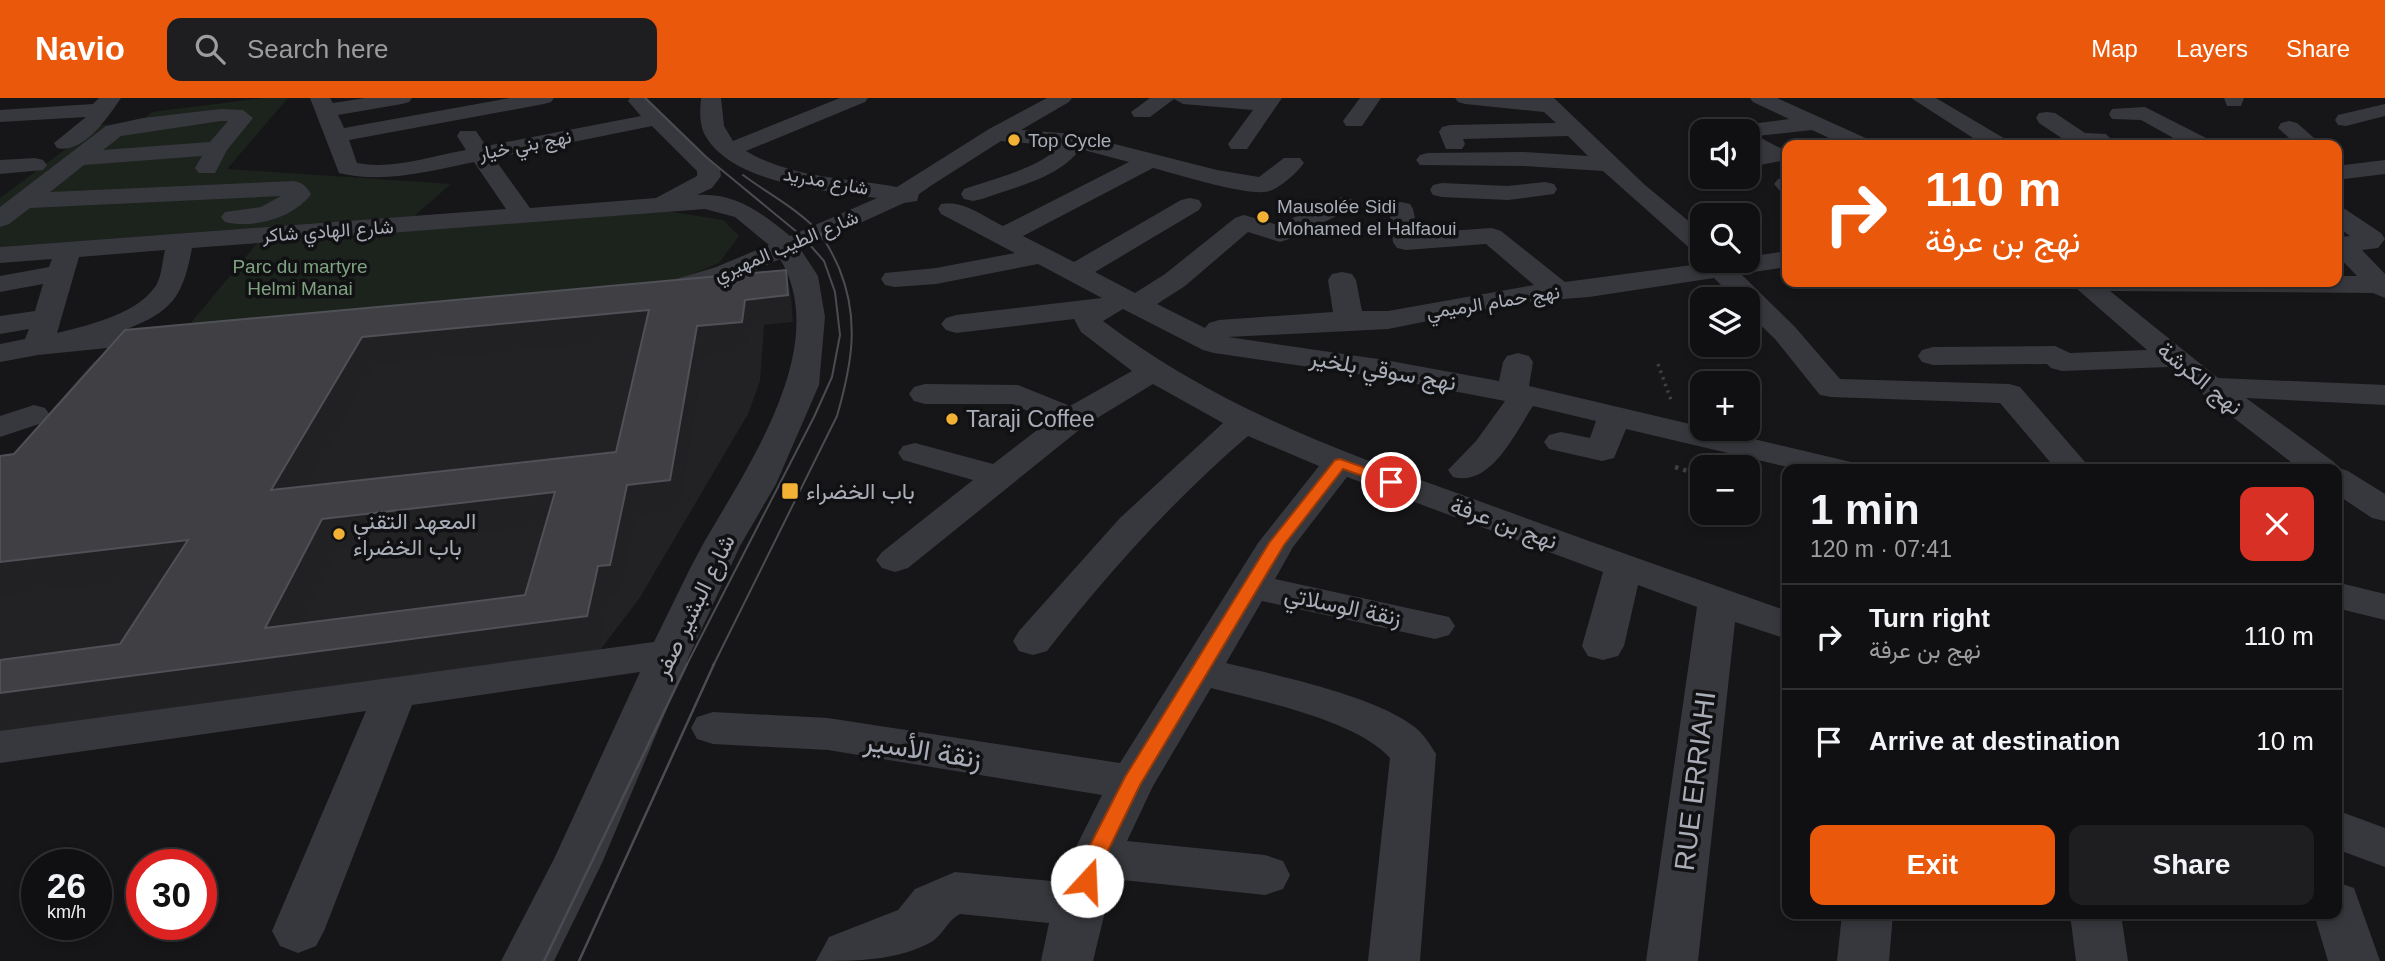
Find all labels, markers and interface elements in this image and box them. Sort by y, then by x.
search box [167,18,657,81]
text: Navio [35,30,125,67]
icon: search [191,30,229,68]
text: Search here [247,34,389,64]
text: Map [2091,35,2138,62]
text: Layers [2176,35,2248,62]
text: Share [2286,35,2350,62]
map controls [1690,119,1760,525]
button: sound [1690,119,1760,189]
street label: نهج بني خيار [476,126,574,169]
place label: Top Cycle [1028,130,1111,151]
marker: Top Cycle [1006,132,1022,148]
text: 110 m [1925,162,2061,216]
street label: شارع مدريد [781,163,870,201]
icon: right [1810,168,1901,259]
place label: Mausolée Sidi Mohamed el Halfaoui [1277,196,1457,239]
button: search [1690,203,1760,273]
street label: شارع الطيب المهيري [711,206,863,290]
marker: Mausolée Sidi Mohamed el Halfaoui [1255,209,1271,225]
street label: شارع الهادي شاكر [261,216,395,251]
text: نهج بن عرفة [1925,223,2080,259]
park label: Parc du martyre Helmi Manai [232,256,368,299]
street label: نهج حمام الرميمي [1425,281,1562,328]
button: layers [1690,287,1760,357]
street label: نهج الكرشة [2151,336,2247,422]
street label: نهج سوقي بلخير [1306,344,1458,402]
button: + [1690,371,1760,441]
place label: Taraji Coffee [966,406,1095,432]
marker: Taraji Coffee [944,411,960,427]
pin [1361,452,1421,512]
button: − [1690,455,1760,525]
icon: arrive [1372,463,1410,501]
place label: باب الخضراء [806,478,915,506]
marker: باب الخضراء [780,481,800,501]
text: 1 min [1810,486,1920,533]
button: close [2240,487,2314,561]
street label: نهج بن عرفة [1446,492,1561,557]
place label: المعهد التقني باب الخضراء [353,508,476,562]
marker: المعهد التقني باب الخضراء [331,526,347,542]
street label: شارع البشير صفر [648,530,743,684]
text: 120 m · 07:41 [1810,536,1952,562]
street label: زنقة الوسلاتي [1281,581,1404,637]
text: Turn right [1869,603,1990,633]
icon: right [1810,618,1848,656]
text: 110 m [2244,621,2314,651]
text: نهج بن عرفة [1869,637,1981,663]
street label: RUE ERRIAHI [1669,690,1721,872]
icon: arrive [1810,723,1848,761]
street label: زنقة الأسير [861,724,984,777]
text: Arrive at destination [1869,726,2120,756]
text: 10 m [2256,726,2314,756]
button: Exit [1810,825,2055,905]
button: Share [2069,825,2314,905]
position arrow [1050,844,1124,918]
speed limit sign: 30 [126,849,217,940]
text: 26 [47,866,86,905]
text: km/h [47,902,86,922]

